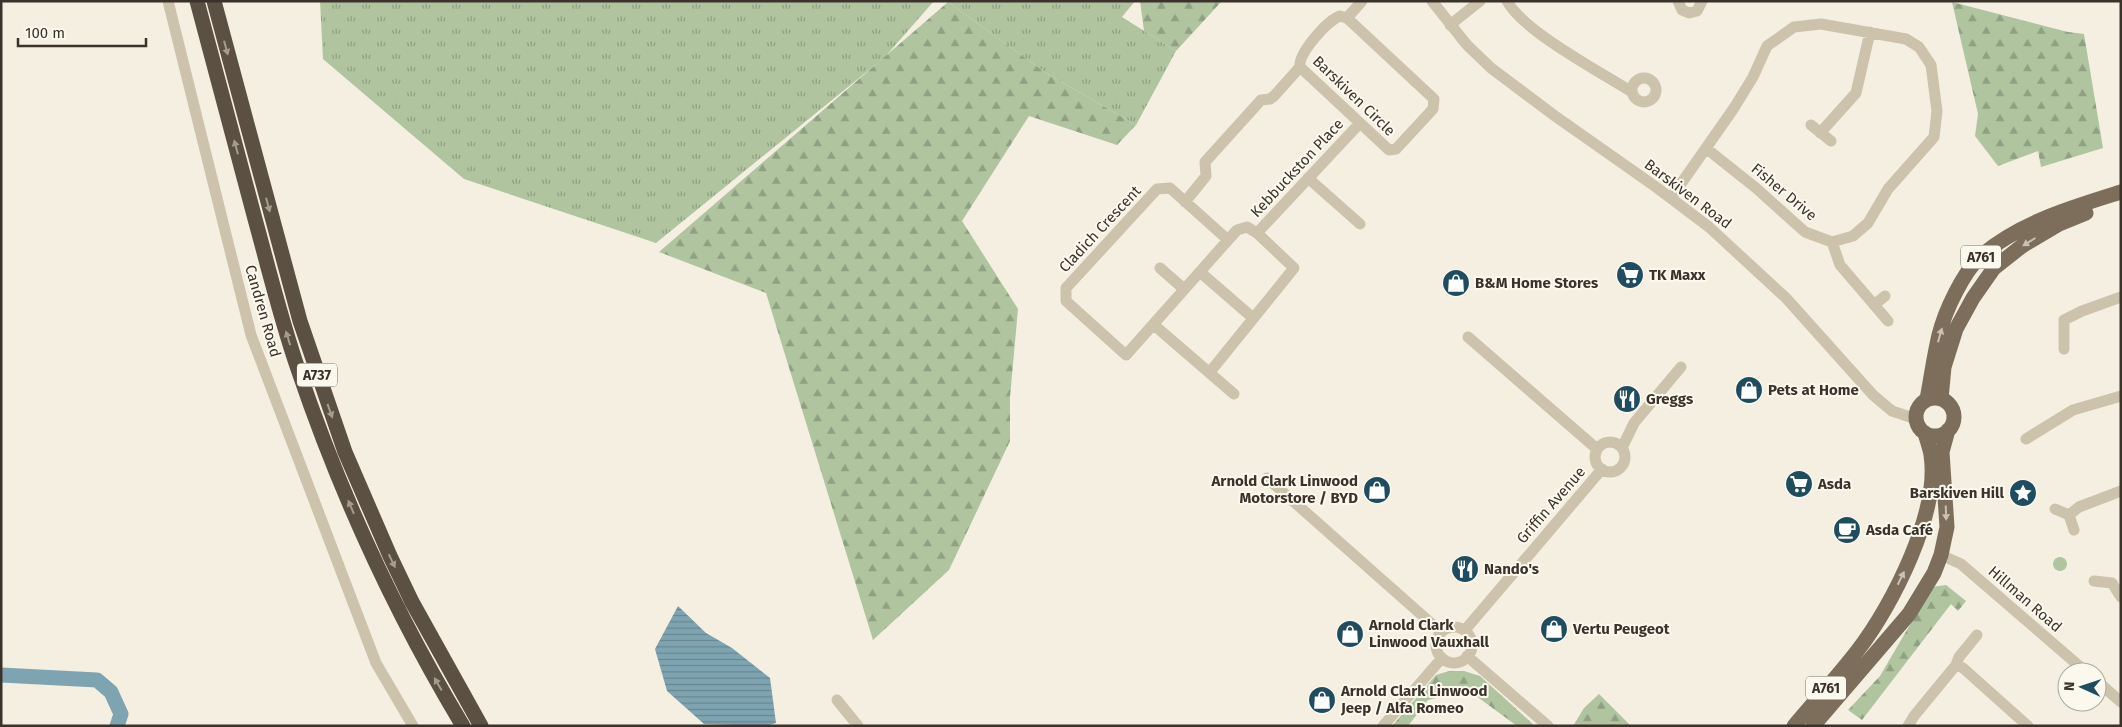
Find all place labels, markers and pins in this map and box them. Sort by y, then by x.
supermarket icon: TK Maxx [1615,260,1645,290]
place label: TK Maxx [1649,266,1706,284]
shop icon: B&M Home Stores [1441,268,1471,298]
place label: B&M Home Stores [1475,274,1598,292]
shop icon: Pets at Home [1734,375,1764,405]
place label: Pets at Home [1768,381,1859,399]
restaurant icon: Greggs [1612,384,1642,414]
place label: Greggs [1646,390,1693,408]
supermarket icon: Asda [1784,469,1814,499]
place label: Arnold Clark Linwood Motorstore / BYD [1211,472,1358,507]
shop icon: Arnold Clark Linwood Motorstore / BYD [1362,475,1392,505]
place label: Asda [1817,475,1851,493]
place icon: Barskiven Hill [2008,478,2038,508]
place label: Barskiven Hill [1910,484,2005,502]
cafe icon: Asda Café [1832,515,1862,545]
place label: Asda Café [1865,521,1933,539]
restaurant icon: Nando's [1450,554,1480,584]
place label: Nando's [1484,560,1539,578]
shop icon: Vertu Peugeot [1539,614,1569,644]
place label: Arnold Clark Linwood Vauxhall [1368,616,1490,651]
shop icon: Arnold Clark Linwood Vauxhall [1335,619,1365,649]
place label: Vertu Peugeot [1572,620,1670,638]
place label: Arnold Clark Linwood Jeep / Alfa Romeo [1340,682,1487,717]
shop icon: Arnold Clark Linwood Jeep / Alfa Romeo [1307,685,1337,715]

